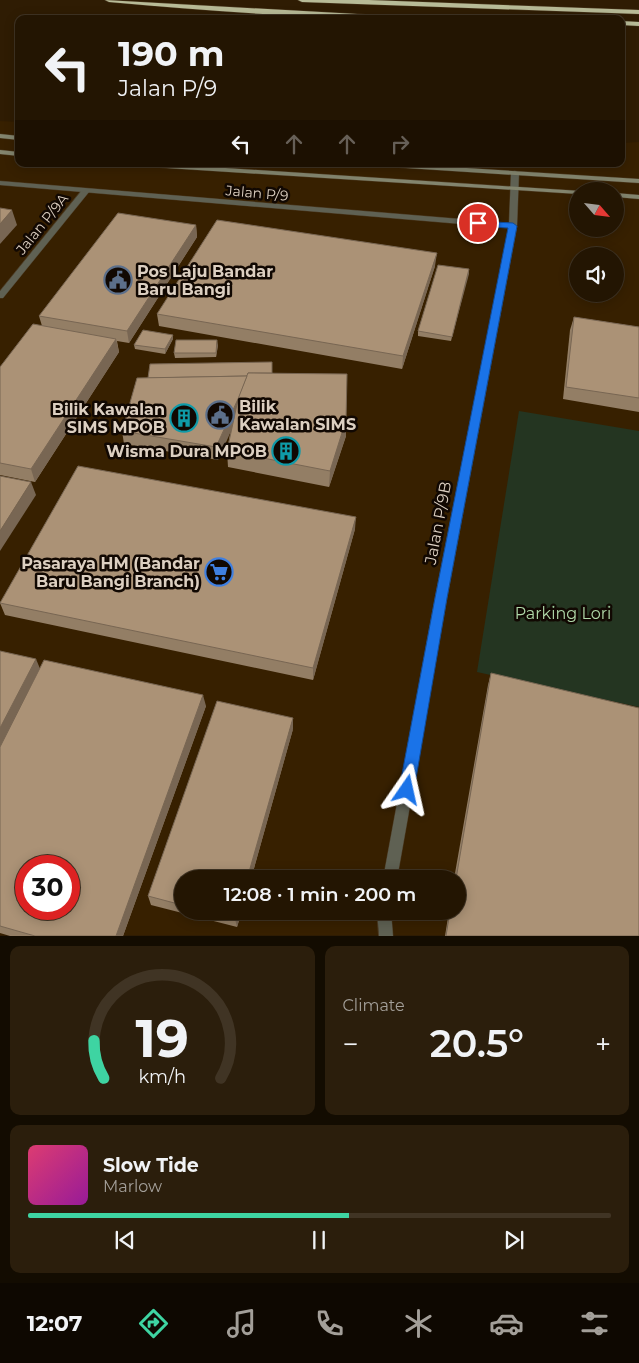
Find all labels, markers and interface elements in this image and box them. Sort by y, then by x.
text: 190 m [118,32,224,75]
icon: left [35,35,100,100]
text: Jalan P/9 [118,75,217,102]
icon: left [227,130,255,158]
icon: ahead [280,130,308,158]
icon: ahead [333,130,361,158]
icon: right [386,130,414,158]
street label: Jalan P/9 [224,181,289,205]
north arrow [569,182,624,238]
map controls [569,182,624,302]
street label: Jalan P/9A [11,189,73,259]
pin [457,202,499,244]
icon: arrive [464,209,492,237]
button: sound [569,247,624,302]
place label: Pos Laju Bandar Baru Bangi [137,262,273,299]
public building icon: Pos Laju Bandar Baru Bangi [103,265,133,295]
place label: Bilik Kawalan SIMS [239,397,356,434]
place label: Bilik Kawalan SIMS MPOB [52,400,165,437]
public building icon: Bilik Kawalan SIMS [205,400,235,430]
building icon: Bilik Kawalan SIMS MPOB [169,403,199,433]
building icon: Wisma Dura MPOB [271,436,301,466]
place label: Wisma Dura MPOB [106,442,267,461]
street label: Jalan P/9B [420,480,455,567]
place label: Pasaraya HM (Bandar Baru Bangi Branch) [21,554,200,591]
supermarket icon: Pasaraya HM (Bandar Baru Bangi Branch) [204,557,234,587]
park label: Parking Lori [515,604,611,623]
position arrow [380,763,432,815]
speed limit sign: 30 [15,855,80,920]
text: 12:08 · 1 min · 200 m [224,883,416,906]
text: Climate [343,996,405,1015]
text: 19 [135,1007,189,1070]
text: 20.5° [430,1020,524,1067]
text: − [343,1027,359,1061]
text: + [595,1027,611,1061]
text: km/h [138,1066,186,1087]
text: Slow Tide [103,1154,199,1177]
text: Marlow [103,1177,162,1196]
icon: previous [111,1226,139,1254]
icon: pause [305,1226,333,1254]
icon: next [500,1226,528,1254]
icon: directions [136,1306,171,1341]
icon: music [224,1306,259,1341]
icon: phone [312,1306,347,1341]
icon: climate [401,1306,436,1341]
icon: car [489,1306,524,1341]
icon: filters [577,1306,612,1341]
text: 12:07 [27,1310,83,1337]

